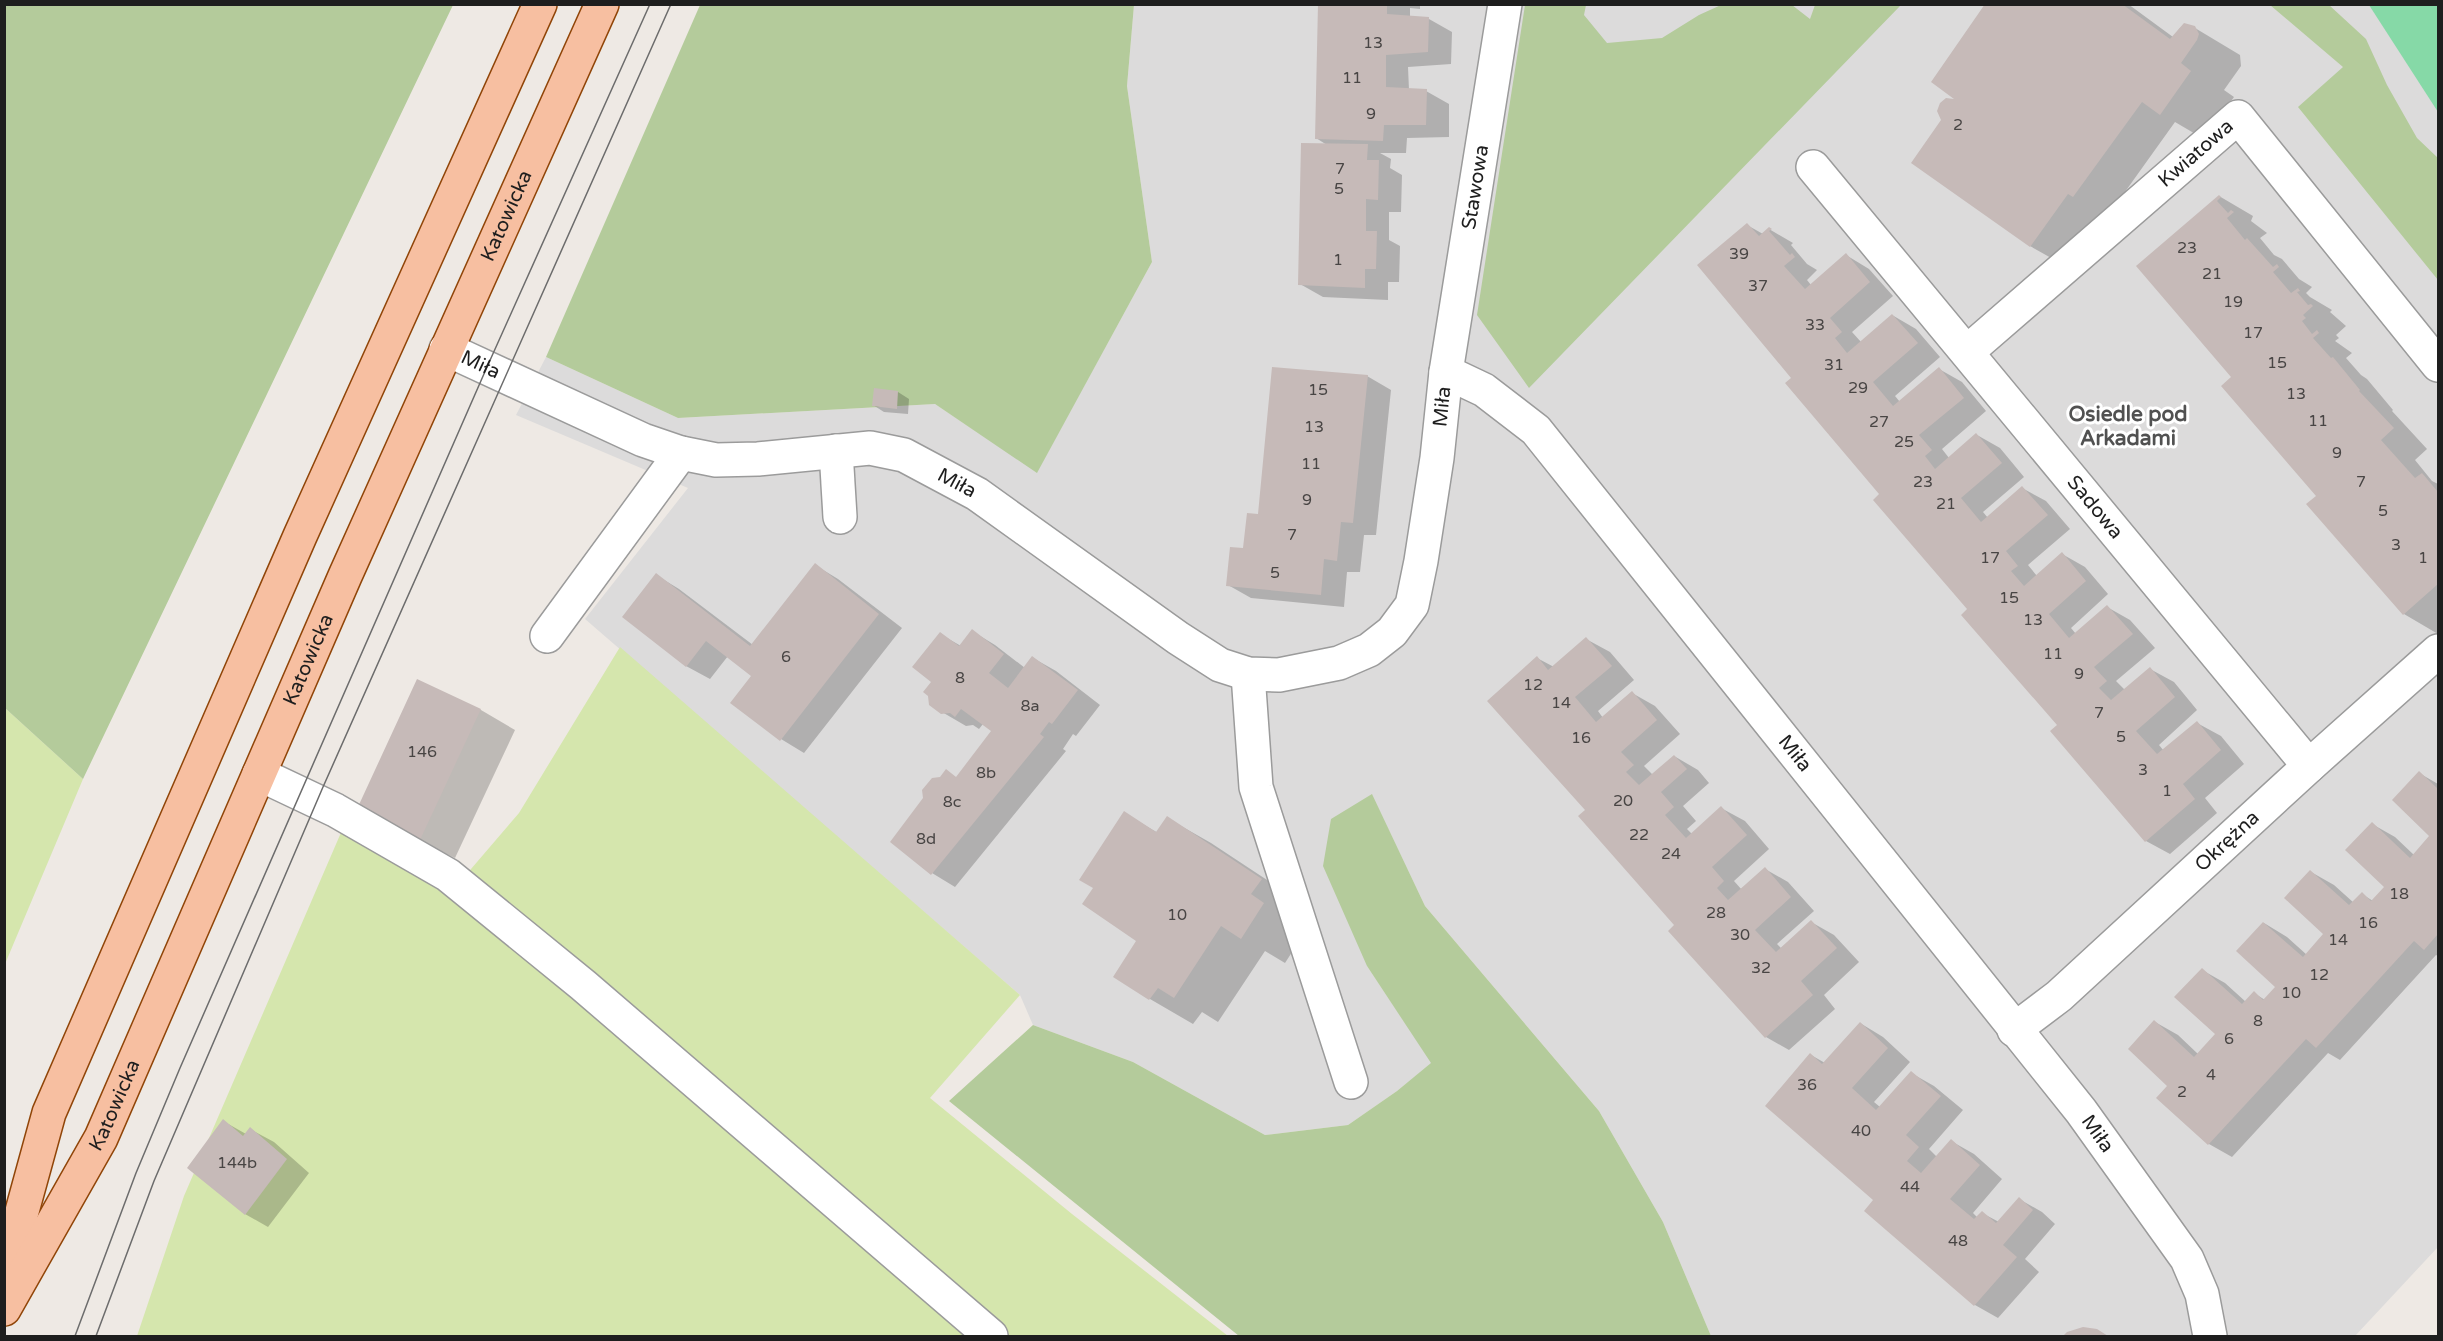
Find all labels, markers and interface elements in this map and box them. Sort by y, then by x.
house number: 13 [1363,33,1383,53]
house number: 11 [1342,68,1362,88]
house number: 9 [1366,104,1376,124]
street label: Kwiatowa [2153,114,2238,193]
house number: 2 [1953,115,1963,135]
street label: Stawowa [1457,143,1494,231]
house number: 7 [1335,159,1345,179]
street label: Katowicka [476,167,538,265]
house number: 5 [1334,179,1344,199]
house number: 23 [2177,238,2197,258]
house number: 39 [1729,244,1749,264]
house number: 1 [1333,250,1343,270]
house number: 21 [2202,264,2222,284]
house number: 37 [1748,276,1768,296]
house number: 19 [2223,292,2243,312]
house number: 33 [1805,315,1825,335]
house number: 17 [2243,323,2263,343]
street label: Miła [457,346,504,384]
house number: 15 [2267,353,2287,373]
house number: 31 [1824,355,1844,375]
house number: 29 [1848,378,1868,398]
house number: 15 [1308,380,1328,400]
house number: 13 [2286,384,2306,404]
street label: Miła [1428,385,1456,428]
district label: Osiedle pod Arkadami [2068,402,2188,451]
house number: 11 [2308,411,2328,431]
house number: 27 [1869,412,1889,432]
house number: 13 [1304,417,1324,437]
house number: 25 [1894,432,1914,452]
house number: 9 [2332,443,2342,463]
house number: 11 [1301,454,1321,474]
street label: Miła [933,463,980,503]
street label: Sadowa [2062,471,2128,544]
house number: 23 [1913,472,1933,492]
house number: 7 [2356,472,2366,492]
house number: 9 [1302,490,1312,510]
house number: 21 [1936,494,1956,514]
house number: 5 [2378,501,2388,521]
house number: 7 [1287,525,1297,545]
house number: 3 [2391,535,2401,555]
house number: 17 [1980,548,2000,568]
house number: 1 [2418,548,2428,568]
house number: 5 [1270,563,1280,583]
house number: 15 [1999,588,2019,608]
street label: Katowicka [278,610,339,709]
house number: 13 [2023,610,2043,630]
house number: 11 [2043,644,2063,664]
house number: 6 [781,647,791,667]
house number: 9 [2074,664,2084,684]
house number: 8 [955,668,965,688]
house number: 12 [1523,675,1543,695]
house number: 14 [1551,693,1571,713]
house number: 8a [1020,696,1040,716]
house number: 7 [2094,703,2104,723]
house number: 5 [2116,727,2126,747]
house number: 16 [1571,728,1591,748]
street label: Miła [1773,730,1817,777]
house number: 146 [407,742,437,762]
house number: 3 [2138,760,2148,780]
house number: 8b [976,763,996,783]
house number: 1 [2162,781,2172,801]
house number: 20 [1613,791,1633,811]
house number: 8c [943,792,961,812]
street label: Okrężna [2190,806,2264,877]
house number: 22 [1629,825,1649,845]
house number: 8d [916,829,936,849]
house number: 24 [1661,844,1681,864]
house number: 18 [2389,884,2409,904]
house number: 28 [1706,903,1726,923]
house number: 10 [1167,905,1187,925]
house number: 16 [2358,913,2378,933]
house number: 30 [1730,925,1750,945]
house number: 14 [2328,930,2348,950]
house number: 32 [1751,958,1771,978]
house number: 12 [2309,965,2329,985]
house number: 10 [2281,983,2301,1003]
house number: 8 [2253,1011,2263,1031]
house number: 6 [2224,1029,2234,1049]
street label: Katowicka [84,1056,145,1155]
house number: 4 [2206,1065,2216,1085]
house number: 36 [1797,1075,1817,1095]
house number: 2 [2177,1082,2187,1102]
street label: Miła [2076,1110,2119,1157]
house number: 40 [1851,1121,1871,1141]
house number: 144b [217,1153,257,1173]
house number: 44 [1900,1177,1920,1197]
house number: 48 [1948,1231,1968,1251]

